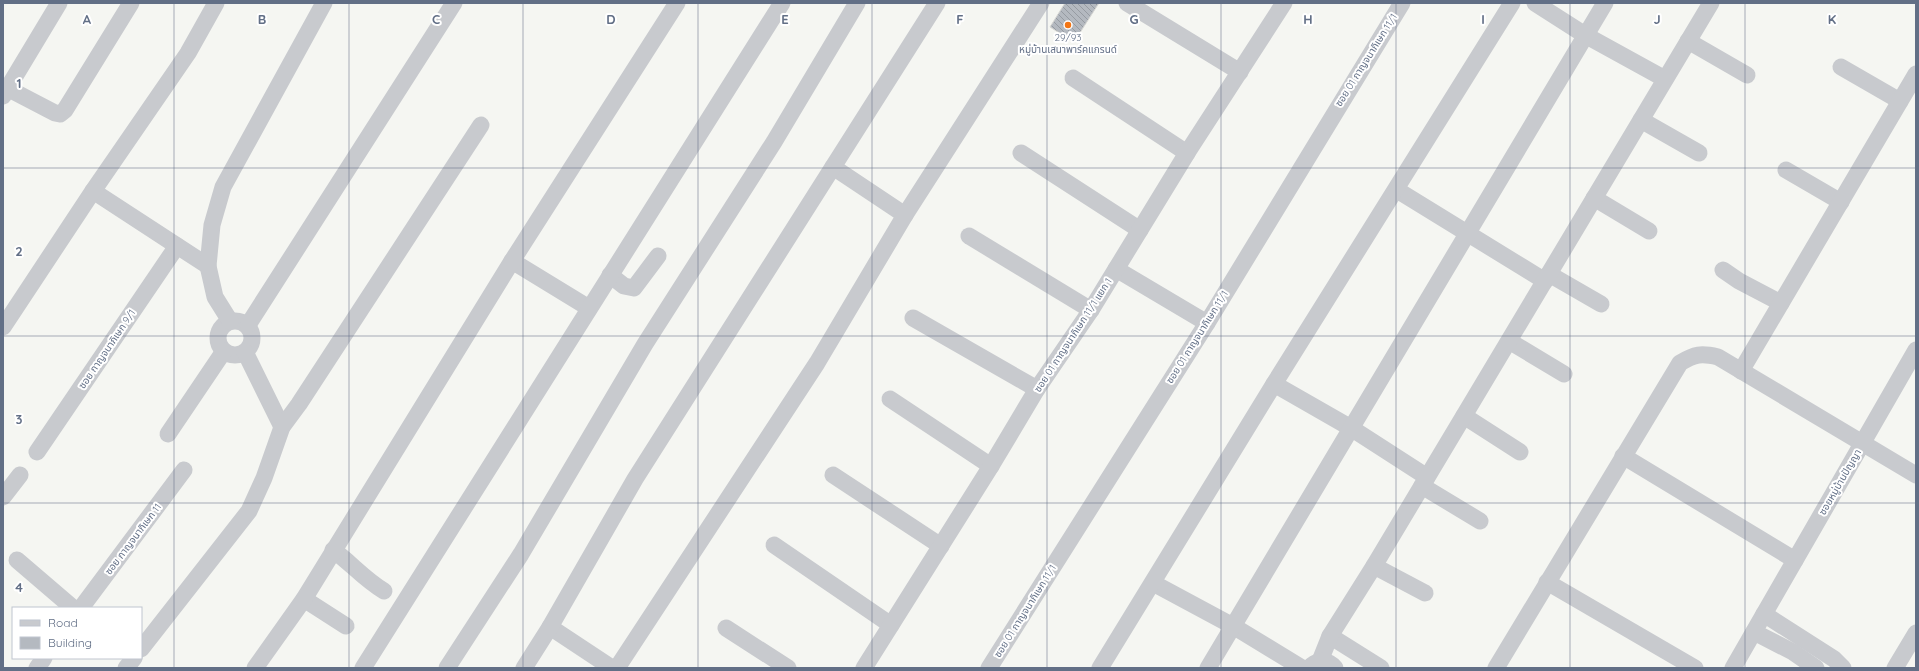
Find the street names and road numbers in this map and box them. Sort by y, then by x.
street label: ซอย 01 กาญจนาภิเษก 11/1 [1332,11,1400,109]
street label: ซอย 01 กาญจนาภิเษก 11/1 แยก 1 [1031,275,1115,395]
street label: ซอย 01 กาญจนาภิเษก 11/1 [1163,288,1231,386]
street label: ซอย กาญจนาภิเษก 9/1 [76,307,138,391]
street label: ซอยหมู่บ้านปัญญา [1816,447,1864,517]
street label: ซอย กาญจนาภิเษก 11 [102,501,164,577]
street label: ซอย 01 กาญจนาภิเษก 11/1 [991,562,1059,660]

